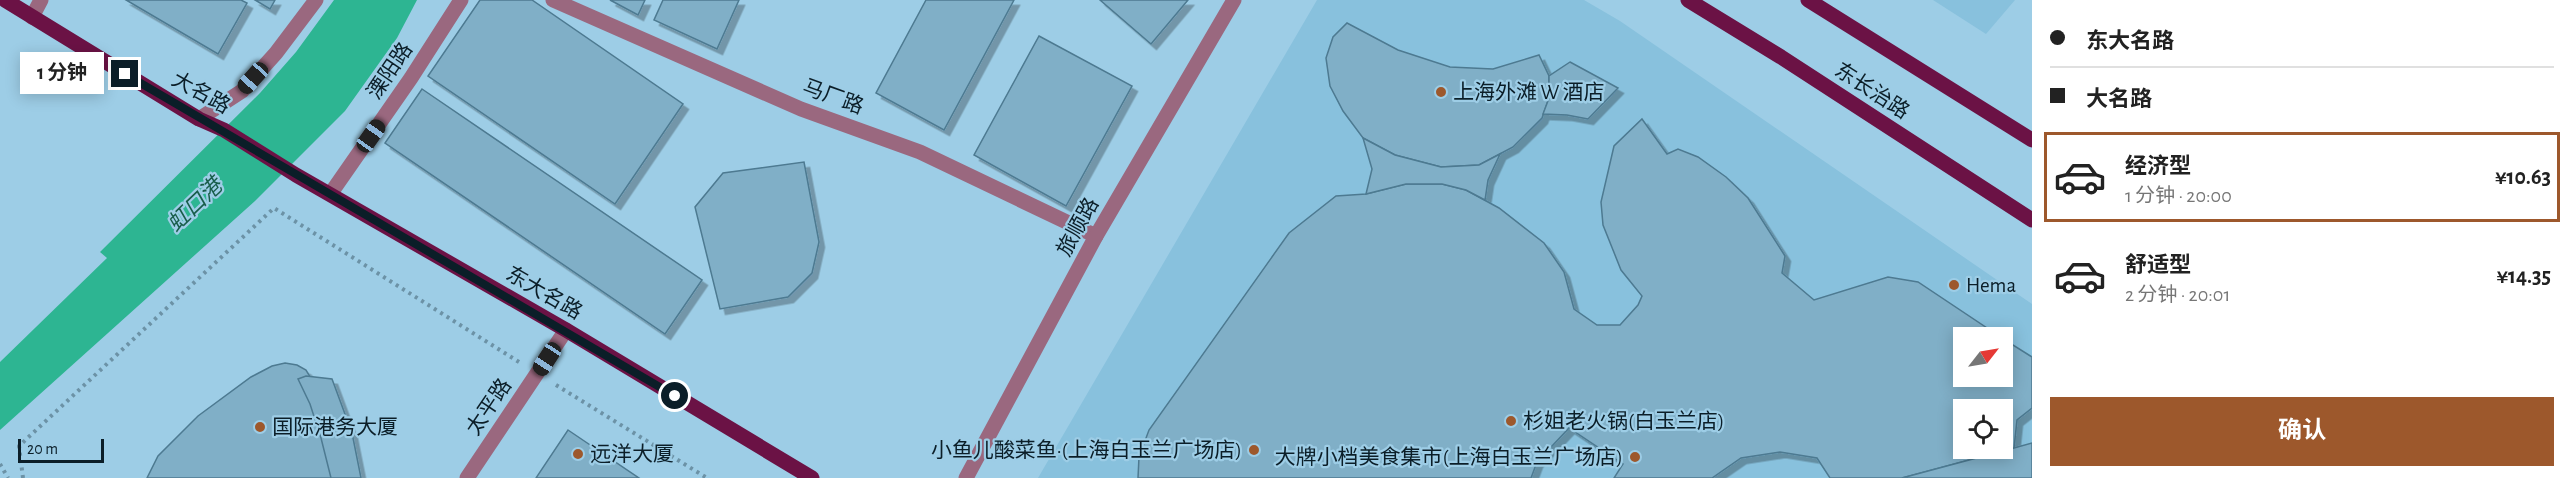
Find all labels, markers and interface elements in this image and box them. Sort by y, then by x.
text: 东大名路 [2086,30,2174,52]
street label: 溧阳路 [363,38,416,103]
callout: 1 分钟 [20,53,104,95]
street label: 东长治路 [1831,58,1913,123]
car [234,59,272,97]
route end [111,60,138,87]
text: 1 分钟 [37,63,87,83]
street label: 大名路 [168,68,234,117]
street label: 马厂路 [800,75,867,118]
place label: 上海外滩 W 酒店 [1453,81,1605,103]
marker: 上海外滩 W 酒店 [1434,85,1448,99]
text: 大名路 [2086,88,2152,110]
car [353,116,389,156]
icon: car [2053,150,2107,204]
text: 经济型 [2125,155,2191,177]
text: ¥10.63 [2495,166,2551,188]
water label: 虹口港 [163,171,229,236]
text: 1 分钟 · 20:00 [2125,186,2232,206]
street label: 旅顺路 [1053,194,1102,260]
icon: car [2053,249,2107,303]
text: 舒适型 [2125,254,2191,276]
street label: 东大名路 [502,262,586,323]
text: ¥14.35 [2496,265,2551,287]
place label: Hema [1966,275,2016,296]
marker: Hema [1947,278,1961,292]
text: 2 分钟 · 20:01 [2125,285,2230,305]
north arrow [1953,327,2013,387]
map controls [1953,327,2013,459]
car [530,339,564,379]
street label: 太平路 [462,374,515,439]
route start [661,382,688,409]
button: 确认 [2050,397,2554,466]
button: locate [1953,399,2013,459]
place label: 杉姐老火锅(白玉兰店) [1523,410,1724,432]
marker: 杉姐老火锅(白玉兰店) [1504,414,1518,428]
place label: 国际港务大厦 [272,416,398,438]
marker: 国际港务大厦 [253,420,267,434]
scale bar [18,436,104,464]
place label: 小鱼儿酸菜鱼·(上海白玉兰广场店) [931,439,1242,461]
text: 20 m [27,441,58,457]
place label: 远洋大厦 [590,443,674,465]
marker: 小鱼儿酸菜鱼·(上海白玉兰广场店) [1247,443,1261,457]
place label: 大牌小档美食集市(上海白玉兰广场店) [1275,446,1623,468]
marker: 远洋大厦 [571,447,585,461]
marker: 大牌小档美食集市(上海白玉兰广场店) [1628,450,1642,464]

